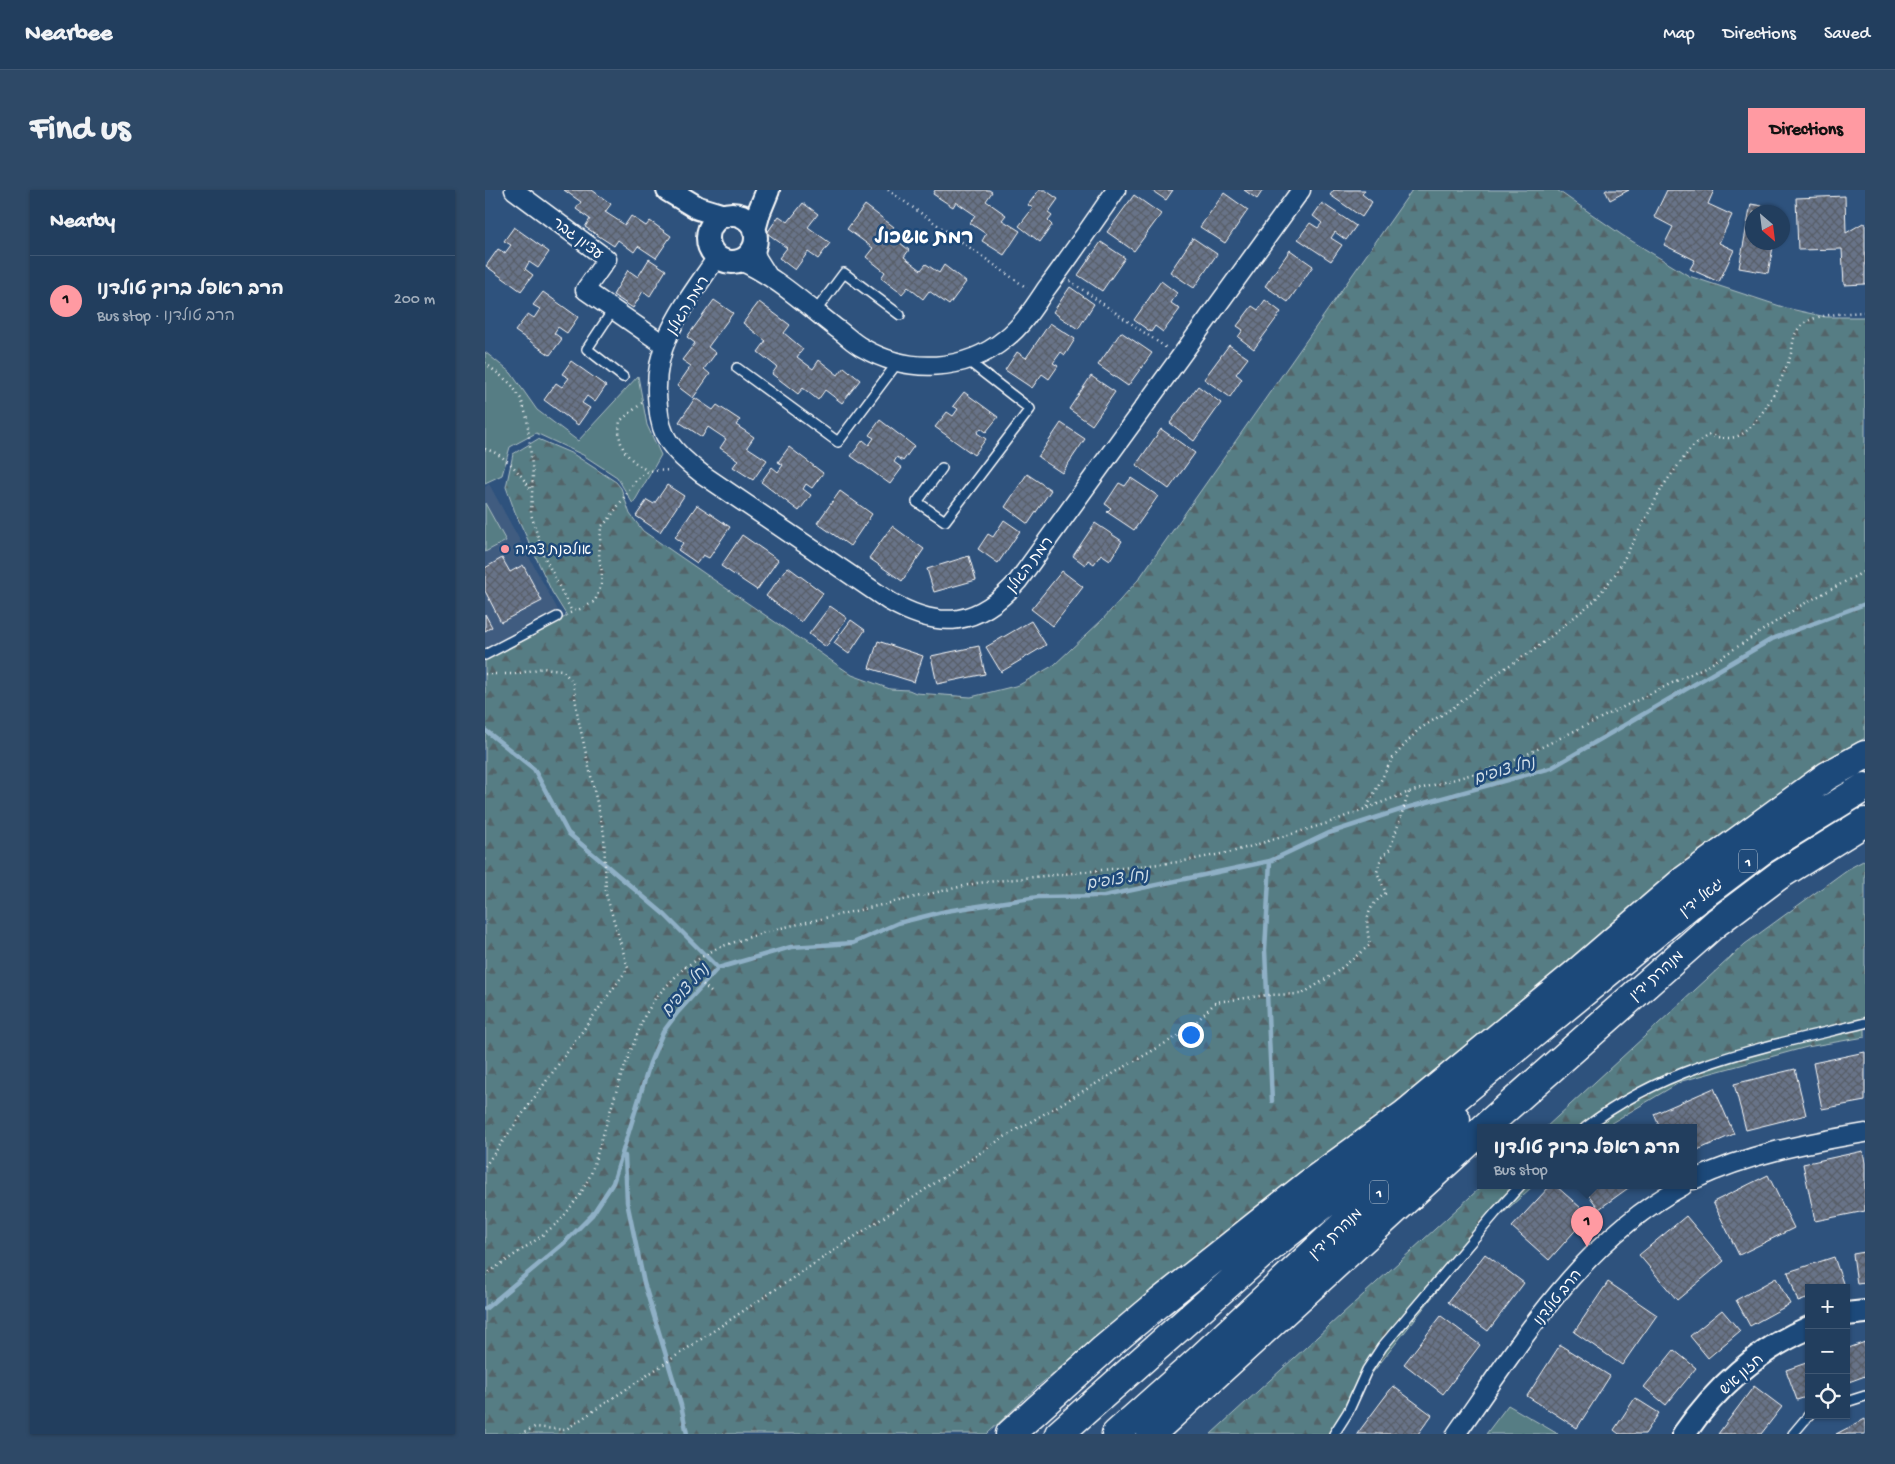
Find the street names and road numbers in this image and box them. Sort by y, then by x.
street label: עציון גבר [548,215,606,265]
street label: רמת הגולן [663,273,714,339]
street label: רמת הגולן [1002,533,1058,597]
road number: 1 [1739,849,1757,872]
street label: יגאל ידין [1676,875,1728,921]
street label: מנהרת ידין [1627,948,1688,1005]
road number: 1 [1370,1180,1388,1204]
street label: מנהרת ידין [1306,1205,1367,1264]
street label: הרב טולדנו [1530,1266,1587,1330]
street label: חזון איש [1717,1351,1768,1400]

